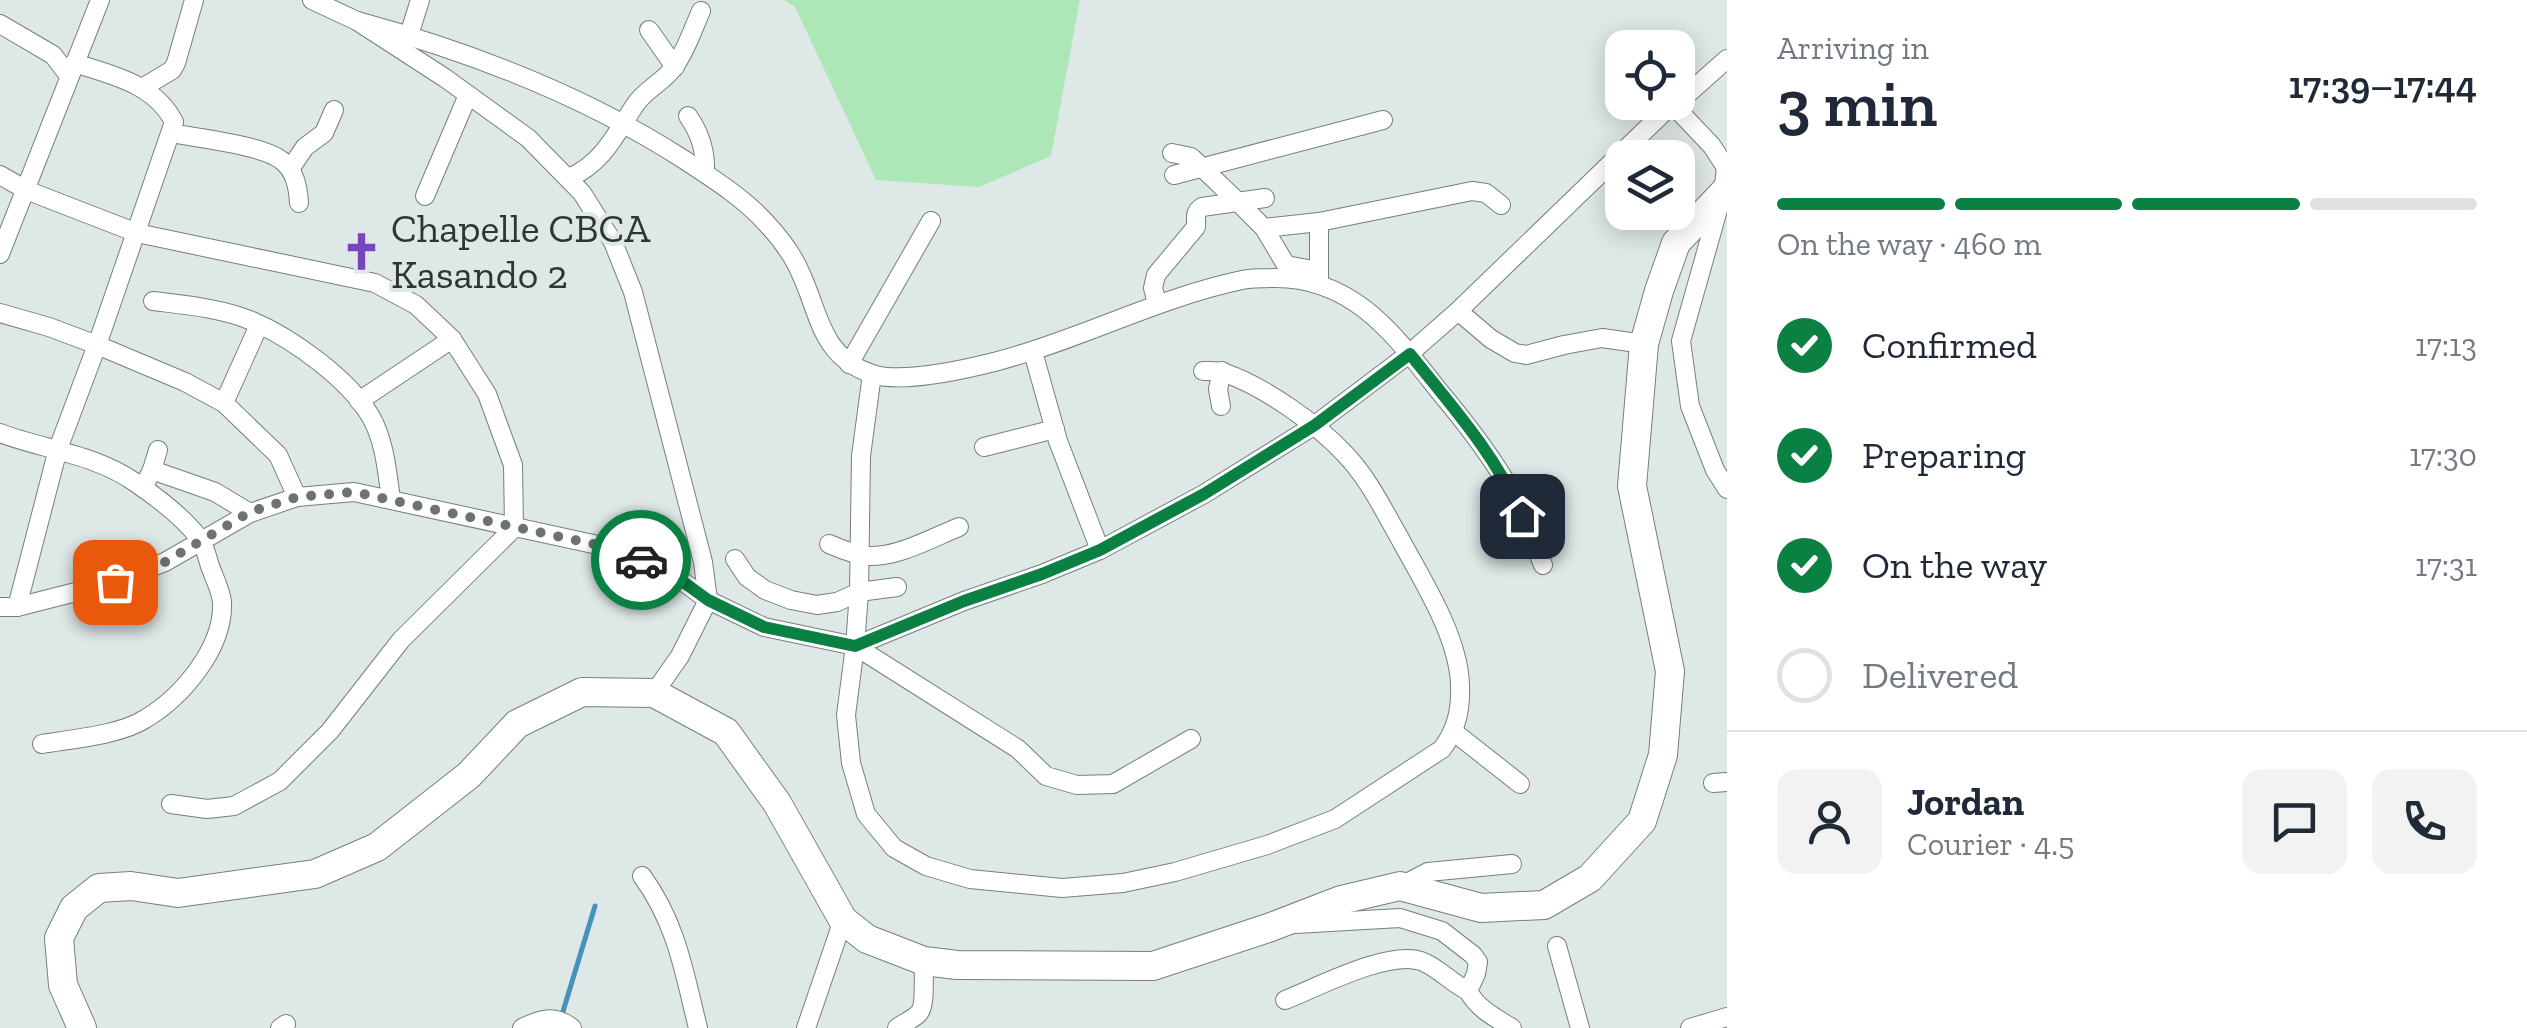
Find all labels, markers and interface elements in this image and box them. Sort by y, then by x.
text: Arriving in [1777,29,1929,67]
map controls [1605,30,1695,230]
button: locate [1605,30,1695,120]
text: 17:39–17:44 [2288,62,2477,108]
text: 3 min [1777,65,1937,143]
button: layers [1605,140,1695,230]
place label: Chapelle CBCA Kasando 2 [391,204,651,298]
text: On the way · 460 m [1777,225,2041,263]
church icon: Chapelle CBCA Kasando 2 [340,230,382,272]
icon: check [1777,318,1832,373]
text: Confirmed [1862,322,2037,368]
text: 17:13 [2415,326,2477,364]
icon: check [1777,428,1832,483]
text: Preparing [1862,432,2026,478]
text: 17:30 [2409,436,2477,474]
pin [1480,474,1565,559]
icon: home [1495,489,1550,544]
courier [591,510,691,610]
icon: car [614,533,669,588]
icon: check [1777,538,1832,593]
pin [73,540,158,625]
text: On the way [1862,542,2047,588]
text: 17:31 [2415,546,2477,584]
icon: bag [88,555,143,610]
text: Delivered [1862,652,2018,698]
button: person [1777,769,1882,874]
button: chat [2242,769,2347,874]
button: phone [2372,769,2477,874]
text: Jordan [1907,779,2024,825]
text: Courier · 4.5 [1907,825,2074,863]

